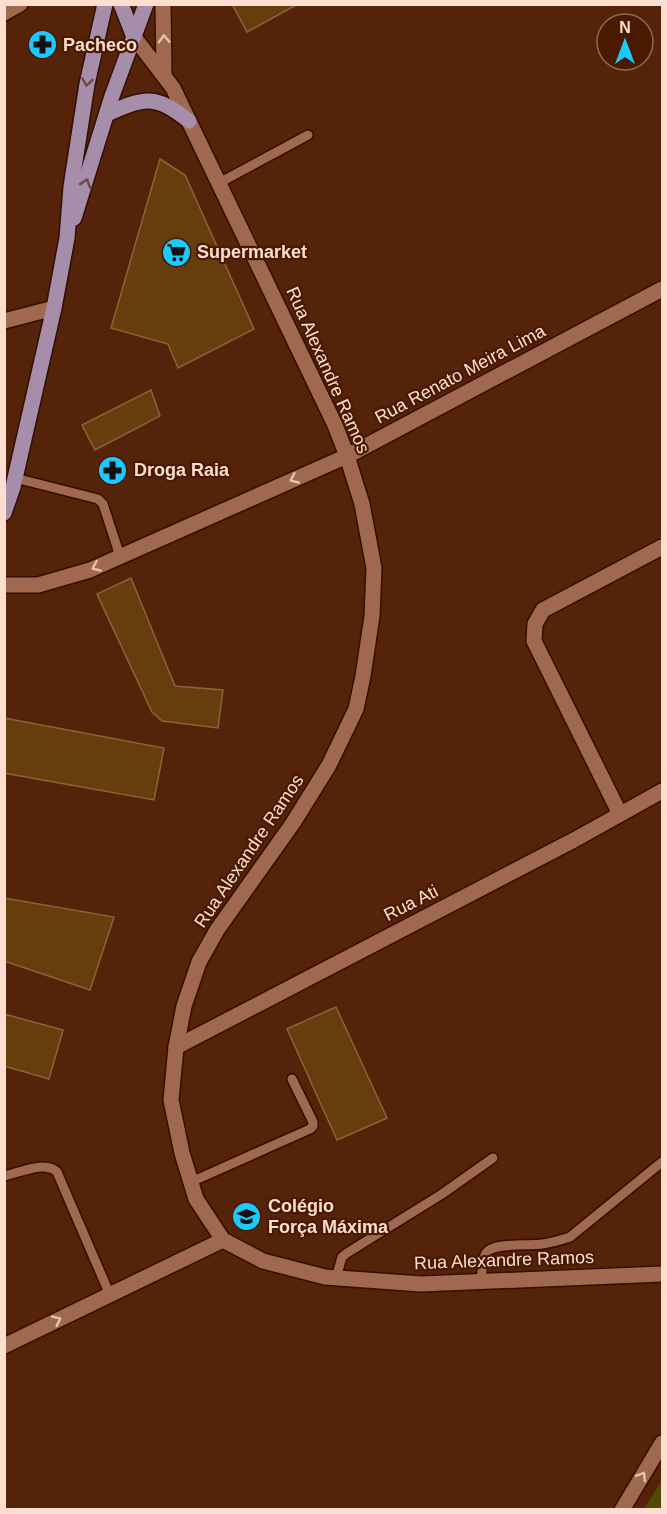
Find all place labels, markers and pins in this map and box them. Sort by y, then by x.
pharmacy icon: Pacheco [26,29,58,61]
place label: Pacheco [63,35,137,55]
supermarket icon: Supermarket [160,236,192,268]
place label: Supermarket [197,242,307,262]
pharmacy icon: Droga Raia [97,454,129,486]
place label: Droga Raia [134,460,230,480]
place label: Colégio Força Máxima [268,1196,389,1237]
school or university icon: Colégio Força Máxima [231,1200,263,1232]

